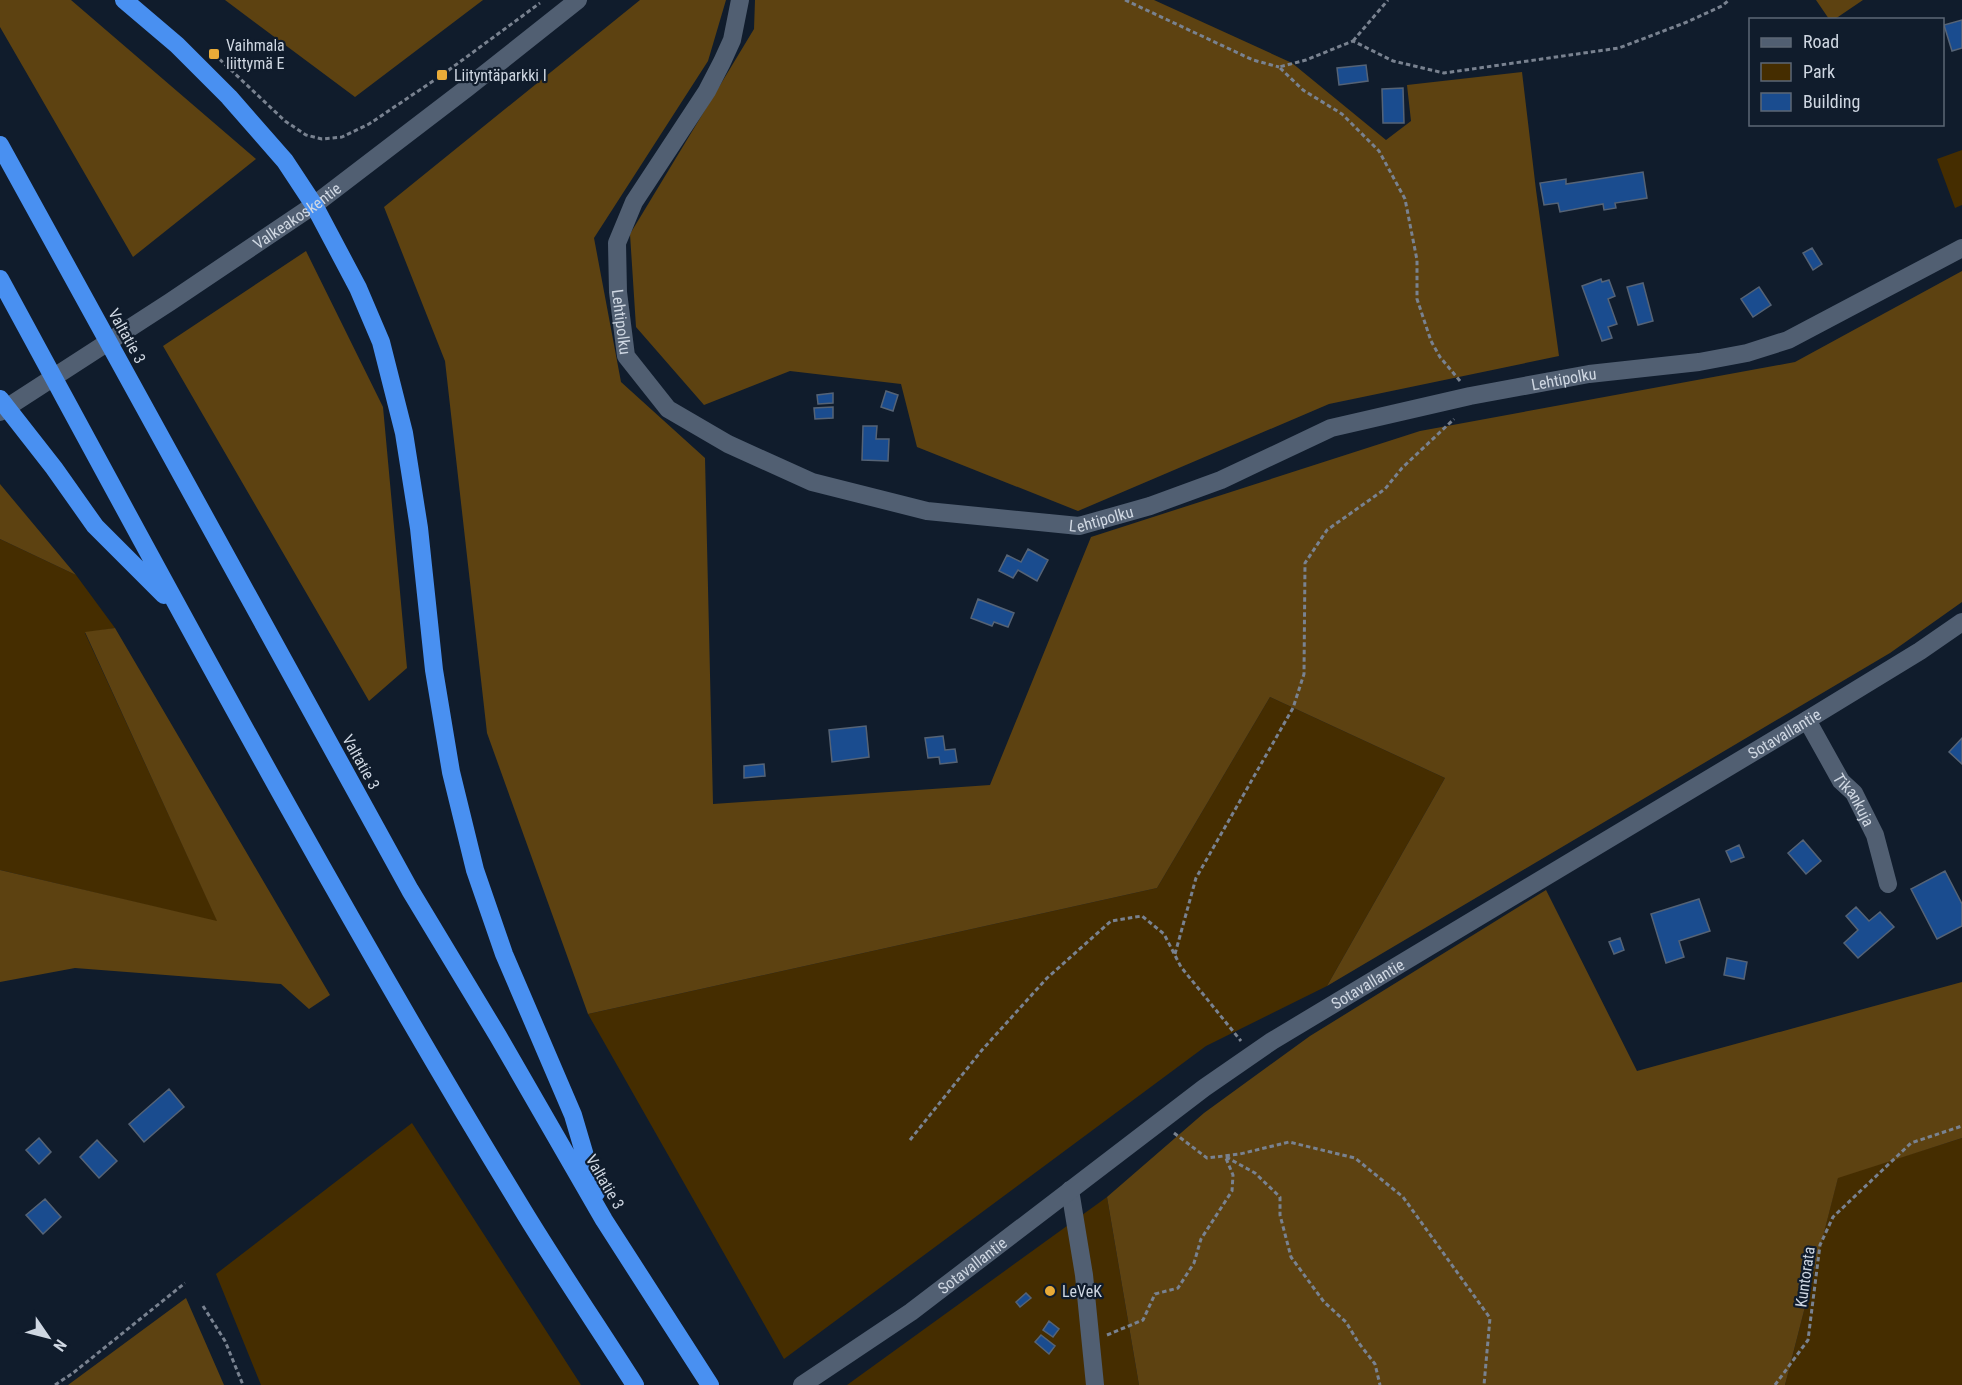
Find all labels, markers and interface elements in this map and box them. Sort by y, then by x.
legend [1749,18,1944,126]
text: Road [1803,31,1839,52]
place label: Vaihmala liittymä E [226,36,285,73]
marker: Vaihmala liittymä E [207,47,221,61]
text: Park [1803,61,1835,82]
place label: Liityntäparkki I [454,66,547,85]
marker: Liityntäparkki I [435,68,449,82]
text: Building [1803,91,1860,112]
street label: Valkeakoskentie [249,178,345,253]
street label: Lehtipolku [608,288,635,356]
street label: Valtatie 3 [104,305,150,367]
street label: Lehtipolku [1530,364,1597,394]
street label: Lehtipolku [1068,502,1135,536]
street label: Sotavallantie [1744,704,1824,763]
street label: Valtatie 3 [338,731,384,793]
street label: Tikankuja [1829,770,1879,829]
street label: Sotavallantie [1328,955,1407,1013]
street label: Valtatie 3 [582,1151,628,1213]
street label: Sotavallantie [934,1233,1010,1298]
street label: Kuntorata [1791,1245,1819,1309]
place label: LeVeK [1062,1282,1102,1301]
marker: LeVeK [1043,1284,1057,1298]
north arrow [18,1307,78,1367]
text: N [49,1336,70,1355]

